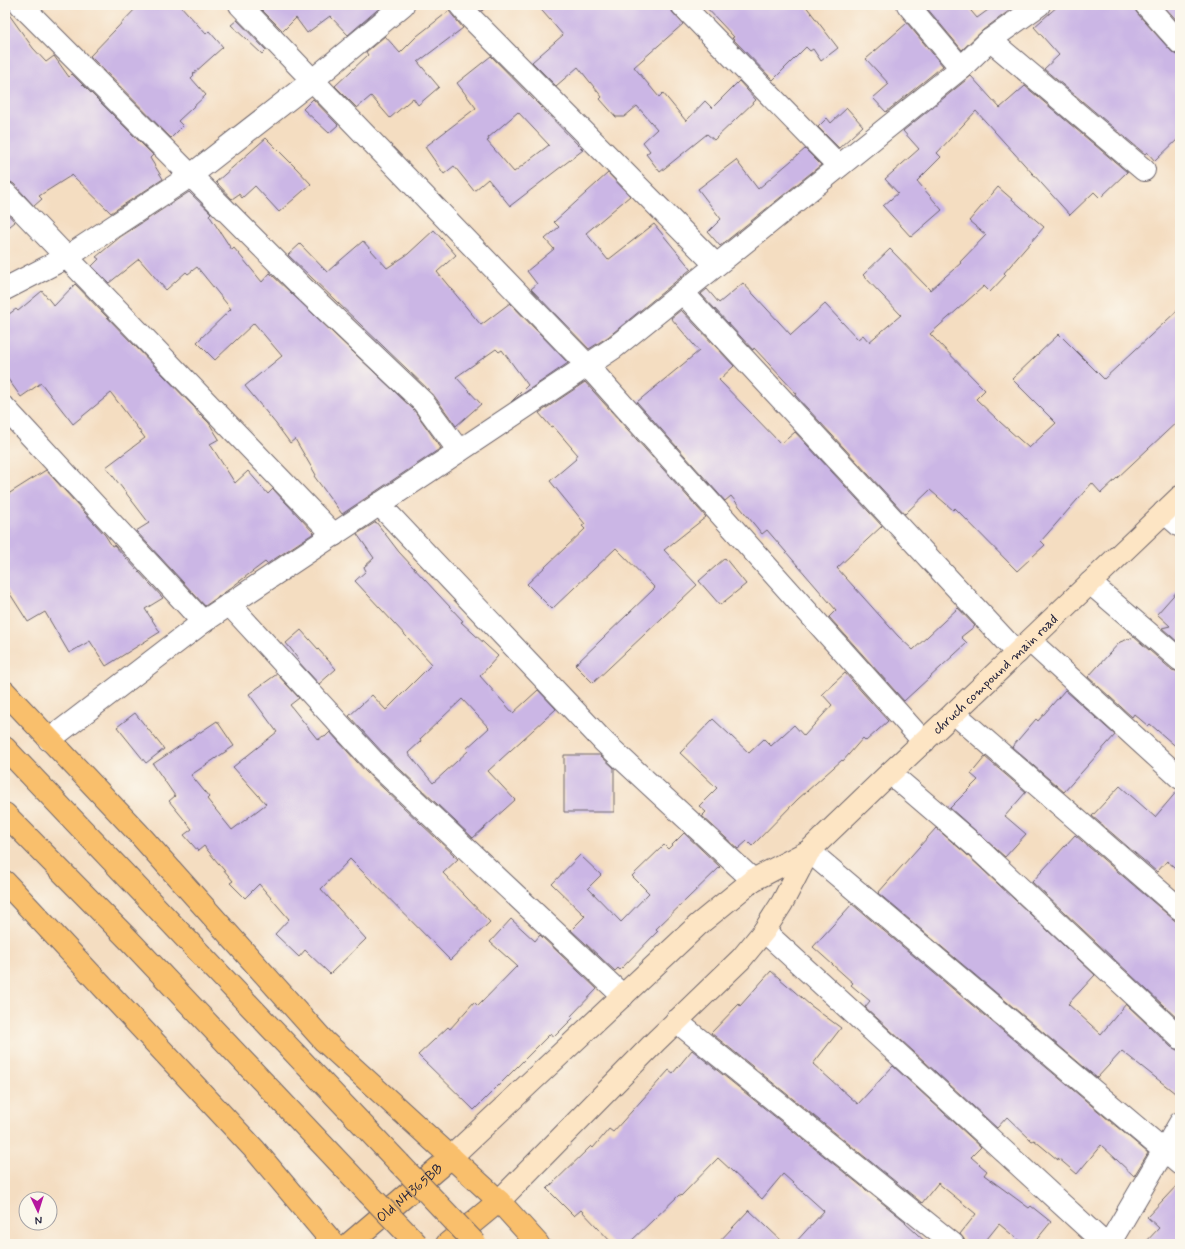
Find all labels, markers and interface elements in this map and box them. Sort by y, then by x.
street label: chruch compound main road [929,611,1062,739]
street label: Old NH365BB [373,1160,447,1227]
north arrow [18,1191,58,1231]
text: N [34,1213,43,1227]

